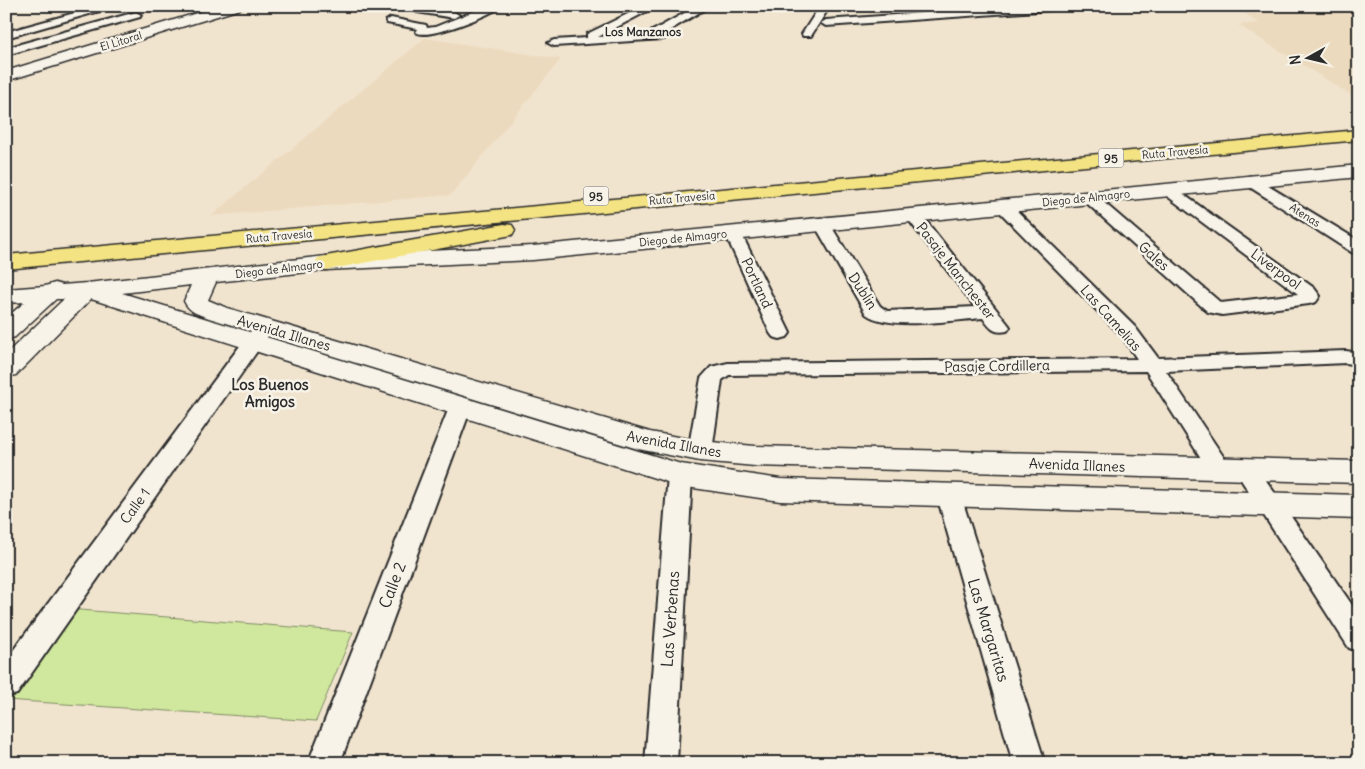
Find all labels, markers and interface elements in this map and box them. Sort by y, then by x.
district label: Los Manzanos [605,24,682,39]
street label: El Litoral [98,28,144,54]
north arrow [1282,32,1332,82]
text: N [1286,54,1305,66]
street label: Ruta Travesía [1141,142,1209,162]
road number: 95 [1098,148,1124,168]
street label: Diego de Almagro [1041,186,1131,210]
road number: 95 [584,187,608,206]
street label: Ruta Travesía [648,188,716,208]
street label: Atenas [1287,200,1323,230]
street label: Pasaje Manchester [912,219,1000,324]
street label: Ruta Travesía [245,226,313,246]
street label: Diego de Almagro [638,226,728,250]
street label: Gales [1135,238,1173,274]
street label: Liverpool [1247,245,1305,293]
street label: Portland [737,255,777,311]
street label: Diego de Almagro [234,257,324,281]
street label: Dublin [844,269,882,313]
street label: Las Camelias [1077,281,1145,355]
street label: Avenida Illanes [235,311,333,355]
street label: Pasaje Cordillera [944,356,1050,376]
district label: Los Buenos Amigos [231,375,309,412]
street label: Avenida Illanes [625,427,723,461]
street label: Avenida Illanes [1028,454,1126,476]
street label: Calle 1 [116,485,154,527]
street label: Calle 2 [374,559,410,611]
street label: Las Verbenas [657,570,683,668]
street label: Las Margaritas [964,576,1014,684]

